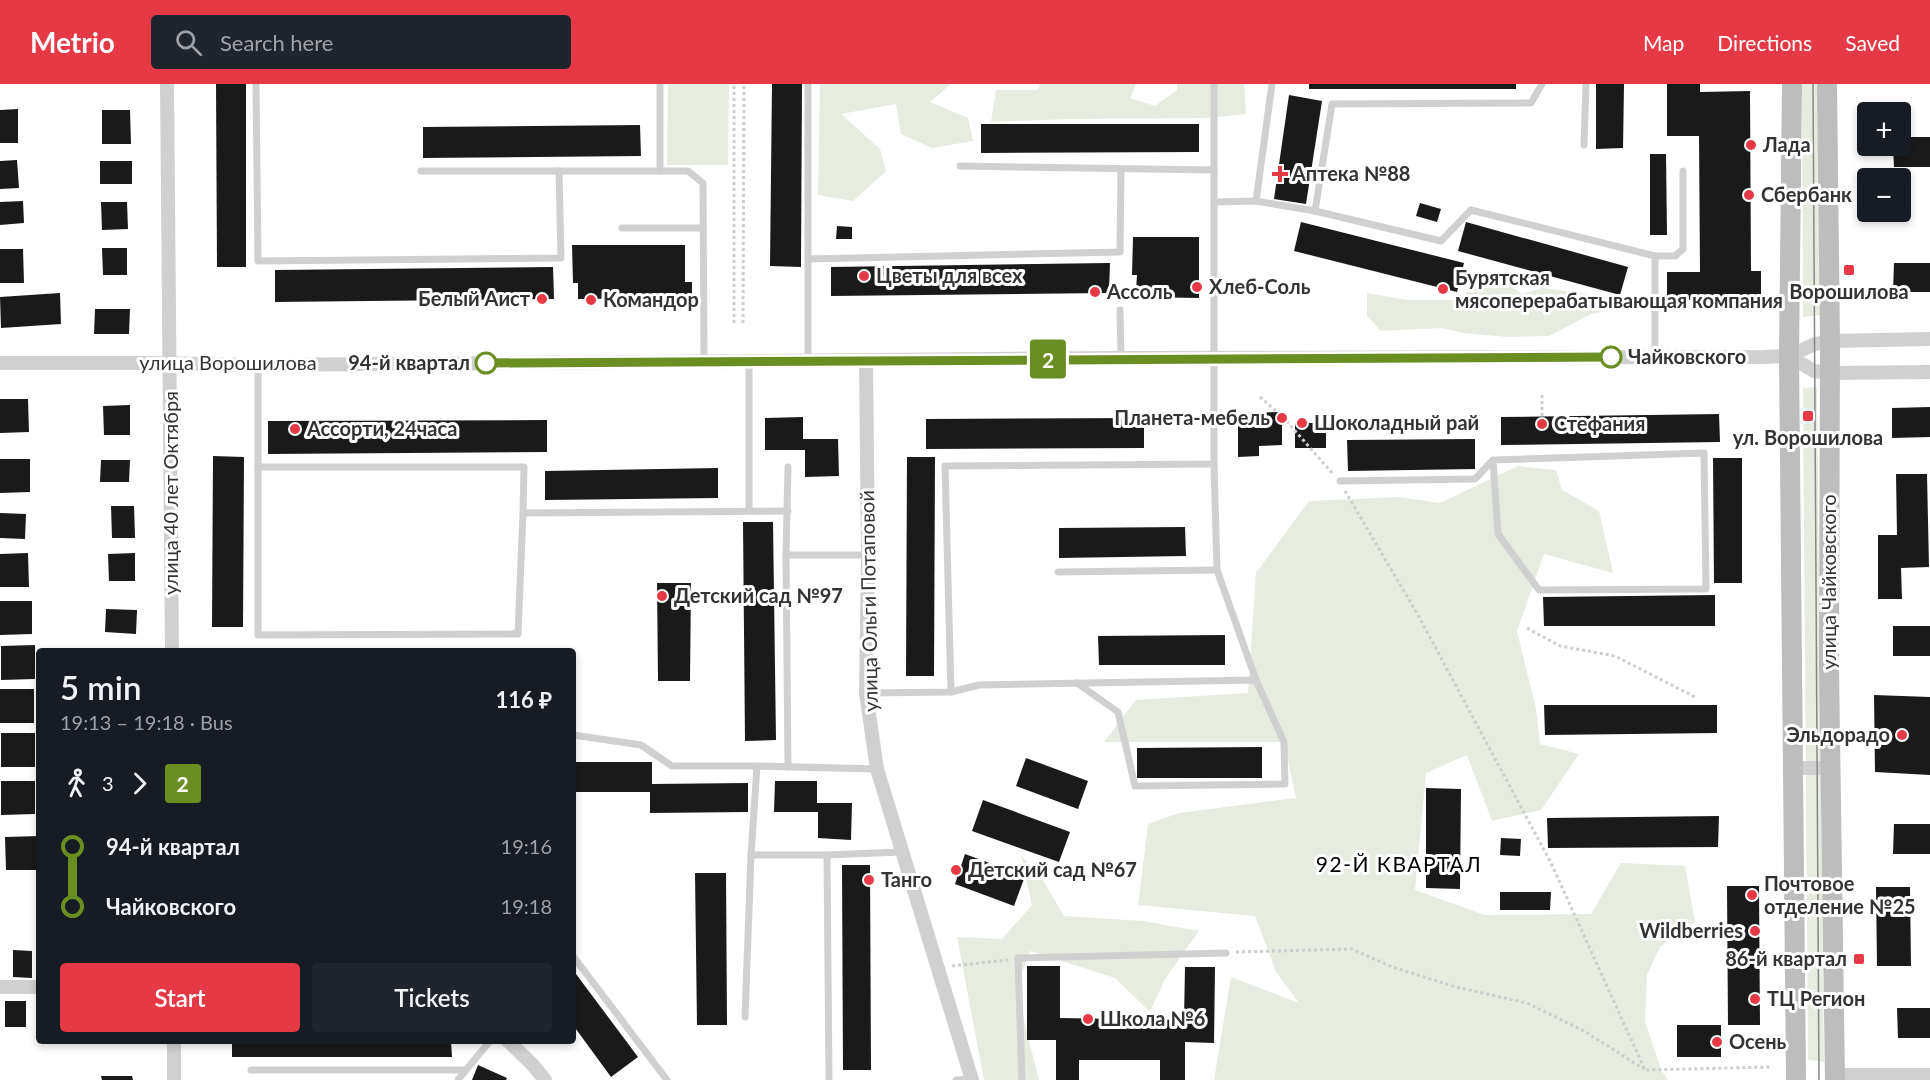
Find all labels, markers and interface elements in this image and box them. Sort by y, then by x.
search box [151,15,571,69]
text: Metrio [30,25,115,59]
icon: search [172,26,205,59]
text: Search here [220,29,333,56]
text: Map [1643,30,1684,55]
text: Directions [1717,30,1812,55]
text: Saved [1845,30,1900,55]
map controls [1857,102,1911,222]
button: + [1857,102,1911,156]
place label: Лада [1762,132,1811,156]
marker: Лада [1744,138,1758,152]
place label: Аптека №88 [1291,161,1410,185]
marker: Аптека №88 [1273,167,1287,181]
button: − [1857,168,1911,222]
place label: Сбербанк [1761,182,1852,206]
marker: Сбербанк [1742,188,1756,202]
place label: Цветы для всех [876,263,1023,287]
marker: Ворошилова [1842,263,1856,277]
place label: Бурятская мясоперерабатывающая компания [1455,265,1783,312]
marker: Цветы для всех [857,269,871,283]
place label: Хлеб-Соль [1209,274,1311,298]
place label: Ассоль [1106,279,1173,303]
place label: Ворошилова [1789,279,1909,303]
marker: Хлеб-Соль [1190,280,1204,294]
marker: Бурятская мясоперерабатывающая компания [1436,282,1450,296]
marker: Ассоль [1088,285,1102,299]
place label: Белый Аист [418,286,531,310]
place label: Командор [603,287,699,311]
marker: Белый Аист [535,292,549,306]
marker: Командор [584,293,598,307]
line badge: 2 [1028,340,1068,378]
place label: Чайковского [1628,344,1746,368]
marker: Чайковского [1600,346,1622,368]
text: 2 [1042,347,1054,372]
street label: улица Ворошилова [139,350,317,374]
place label: 94-й квартал [348,350,470,374]
marker: 94-й квартал [475,352,497,374]
street label: улица 40 лет Октября [158,391,182,595]
place label: Планета-мебель [1114,405,1270,429]
marker: ул. Ворошилова [1801,409,1815,423]
place label: Шоколадный рай [1314,410,1479,434]
marker: Планета-мебель [1275,411,1289,425]
place label: Стефания [1554,411,1645,435]
place label: Ассорти, 24часа [306,416,457,440]
marker: Шоколадный рай [1295,416,1309,430]
marker: Стефания [1535,417,1549,431]
marker: Ассорти, 24часа [288,422,302,436]
place label: ул. Ворошилова [1733,425,1883,449]
street label: улица Ольги Потаповой [854,490,882,712]
street label: улица Чайковского [1816,494,1840,670]
place label: Детский сад №97 [674,583,843,607]
marker: Детский сад №97 [655,589,669,603]
text: 5 min [60,667,141,707]
text: 116 ₽ [496,686,552,713]
text: 19:13 – 19:18 · Bus [60,710,233,734]
place label: Эльдорадо [1786,722,1890,746]
marker: Эльдорадо [1895,728,1909,742]
icon: walk [60,767,93,800]
icon: forward [123,767,156,800]
text: 3 [102,771,114,795]
text: 2 [177,771,189,796]
text: 94-й квартал [106,833,240,860]
text: 19:16 [501,834,552,858]
district label: 92-Й КВАРТАЛ [1316,851,1482,876]
place label: Детский сад №67 [968,857,1137,881]
marker: Детский сад №67 [949,863,963,877]
place label: Танго [881,867,932,891]
place label: Почтовое отделение №25 [1764,871,1916,918]
marker: Танго [862,873,876,887]
marker: Почтовое отделение №25 [1745,888,1759,902]
text: Чайковского [106,893,236,920]
text: 19:18 [501,894,552,918]
place label: Wildberries [1639,918,1743,942]
marker: Wildberries [1748,924,1762,938]
place label: 86-й квартал [1725,946,1847,970]
marker: 86-й квартал [1852,952,1866,966]
button: Start [60,963,300,1032]
button: Tickets [312,963,552,1032]
place label: ТЦ Регион [1767,986,1865,1010]
marker: ТЦ Регион [1748,992,1762,1006]
place label: Школа №6 [1100,1006,1205,1030]
marker: Школа №6 [1081,1012,1095,1026]
place label: Осень [1729,1029,1787,1053]
marker: Осень [1710,1035,1724,1049]

